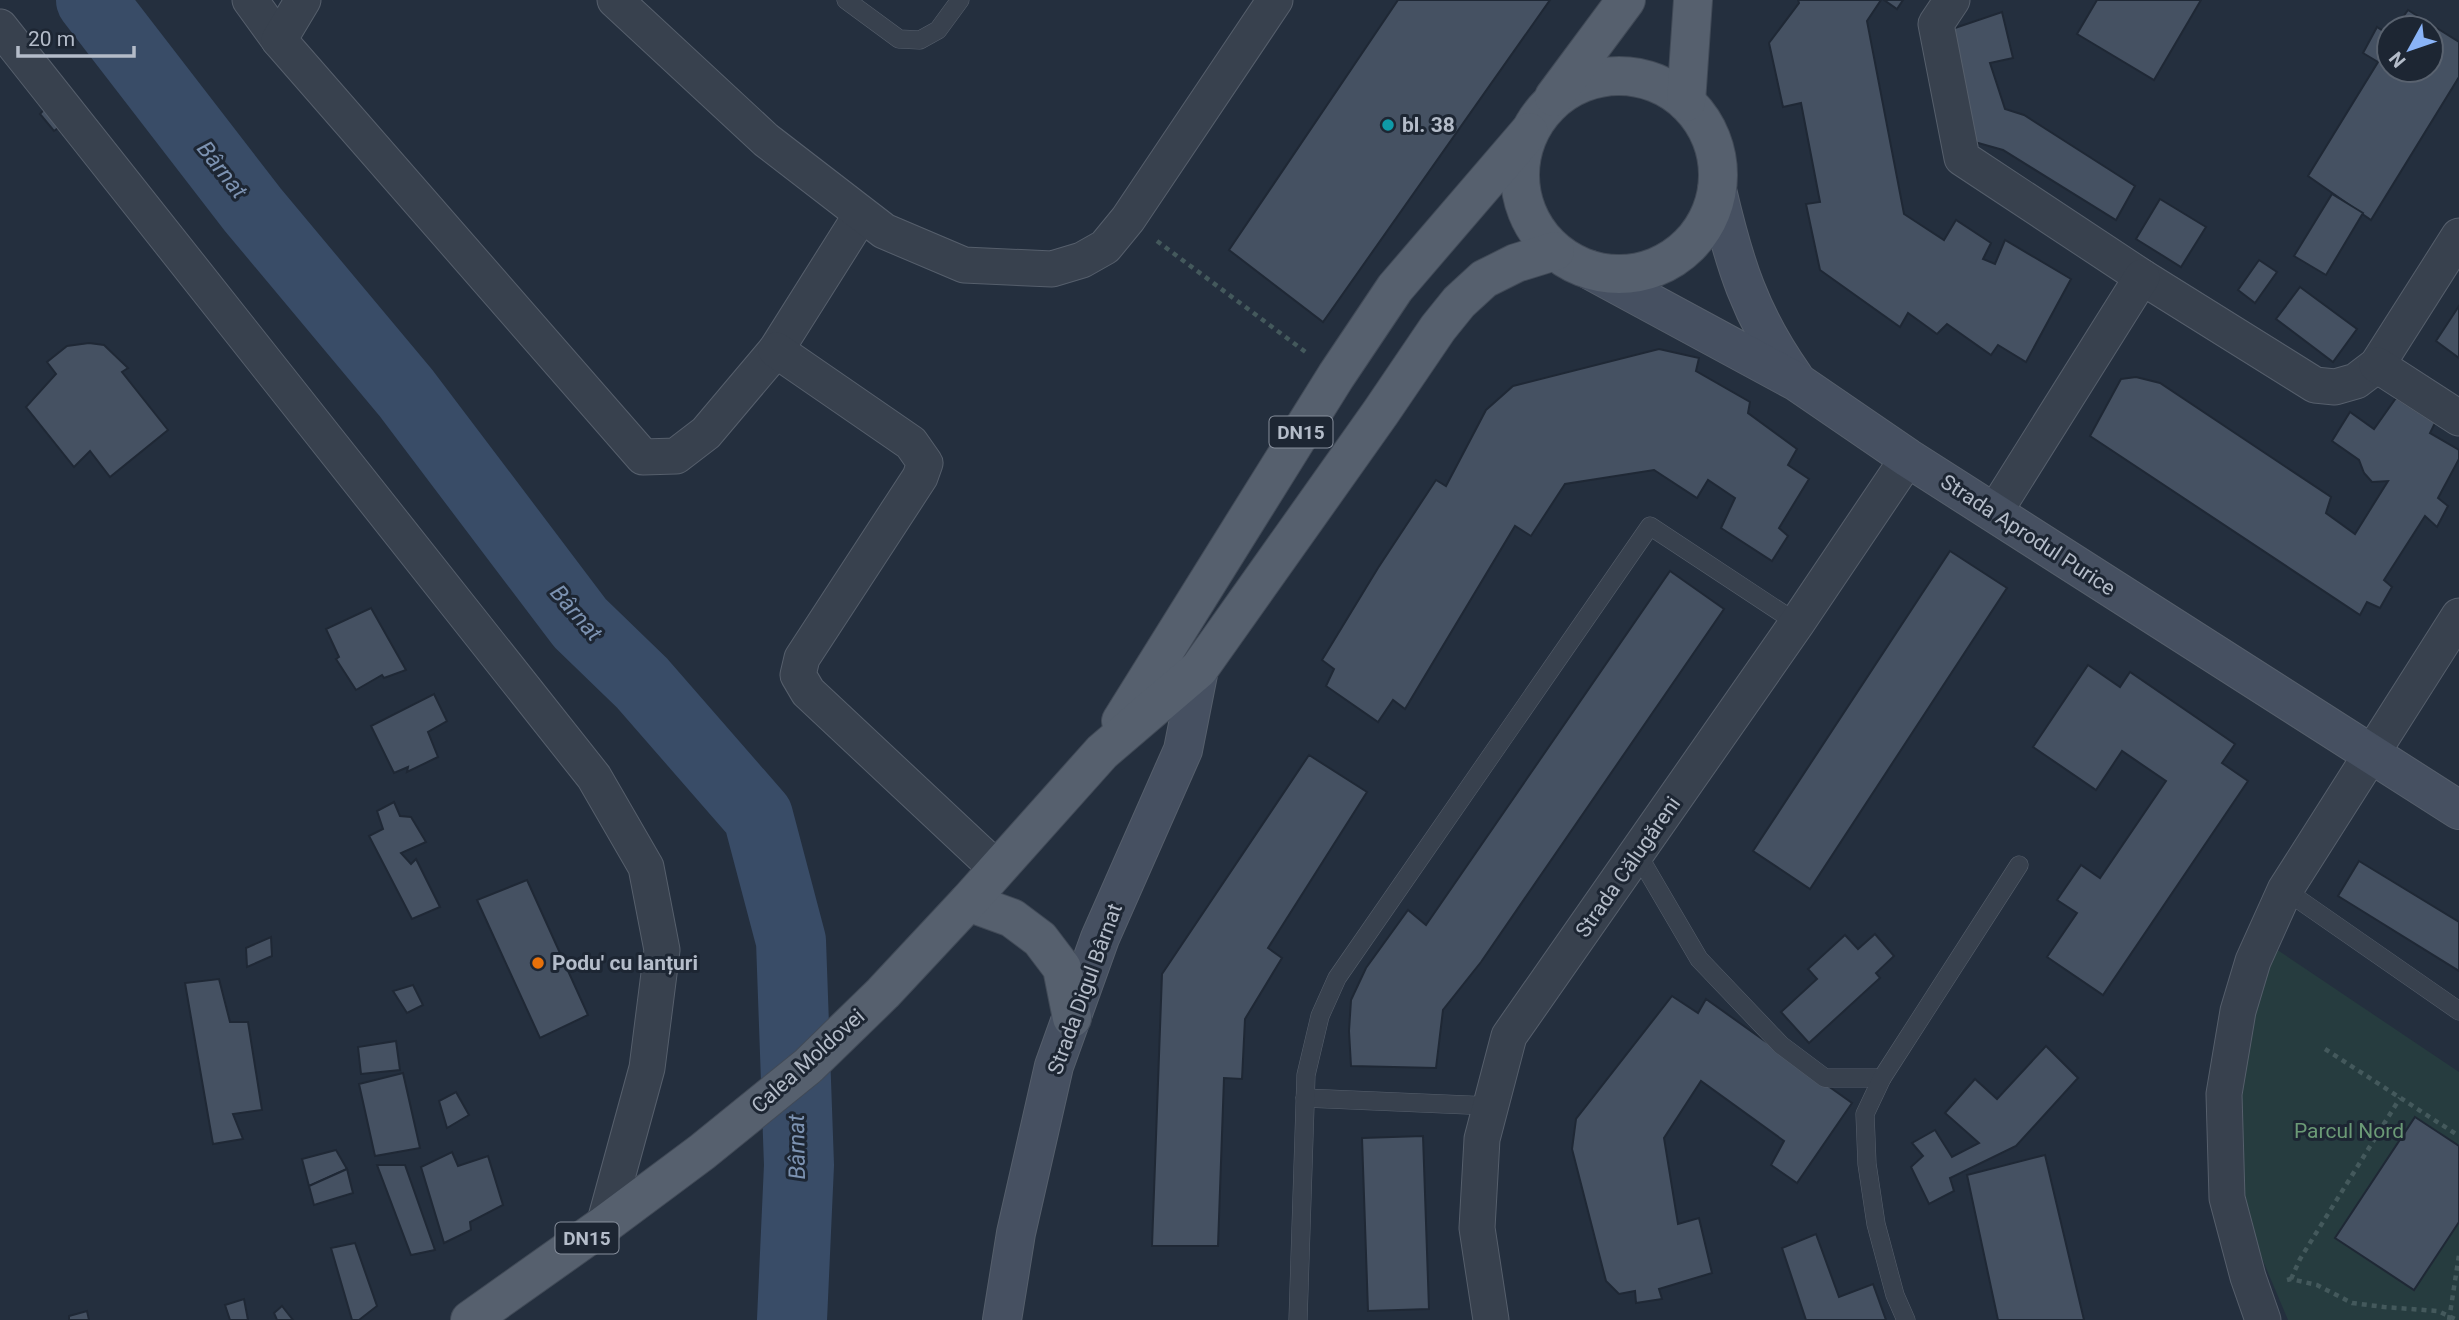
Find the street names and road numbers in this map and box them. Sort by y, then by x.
road number: DN15 [1270,416,1332,448]
street label: Strada Aprodul Purice [1936,470,2120,600]
street label: Strada Călugăreni [1571,792,1685,942]
street label: Strada Digul Bârnat [1043,900,1127,1078]
street label: Calea Moldovei [747,1004,869,1118]
road number: DN15 [556,1222,618,1254]

